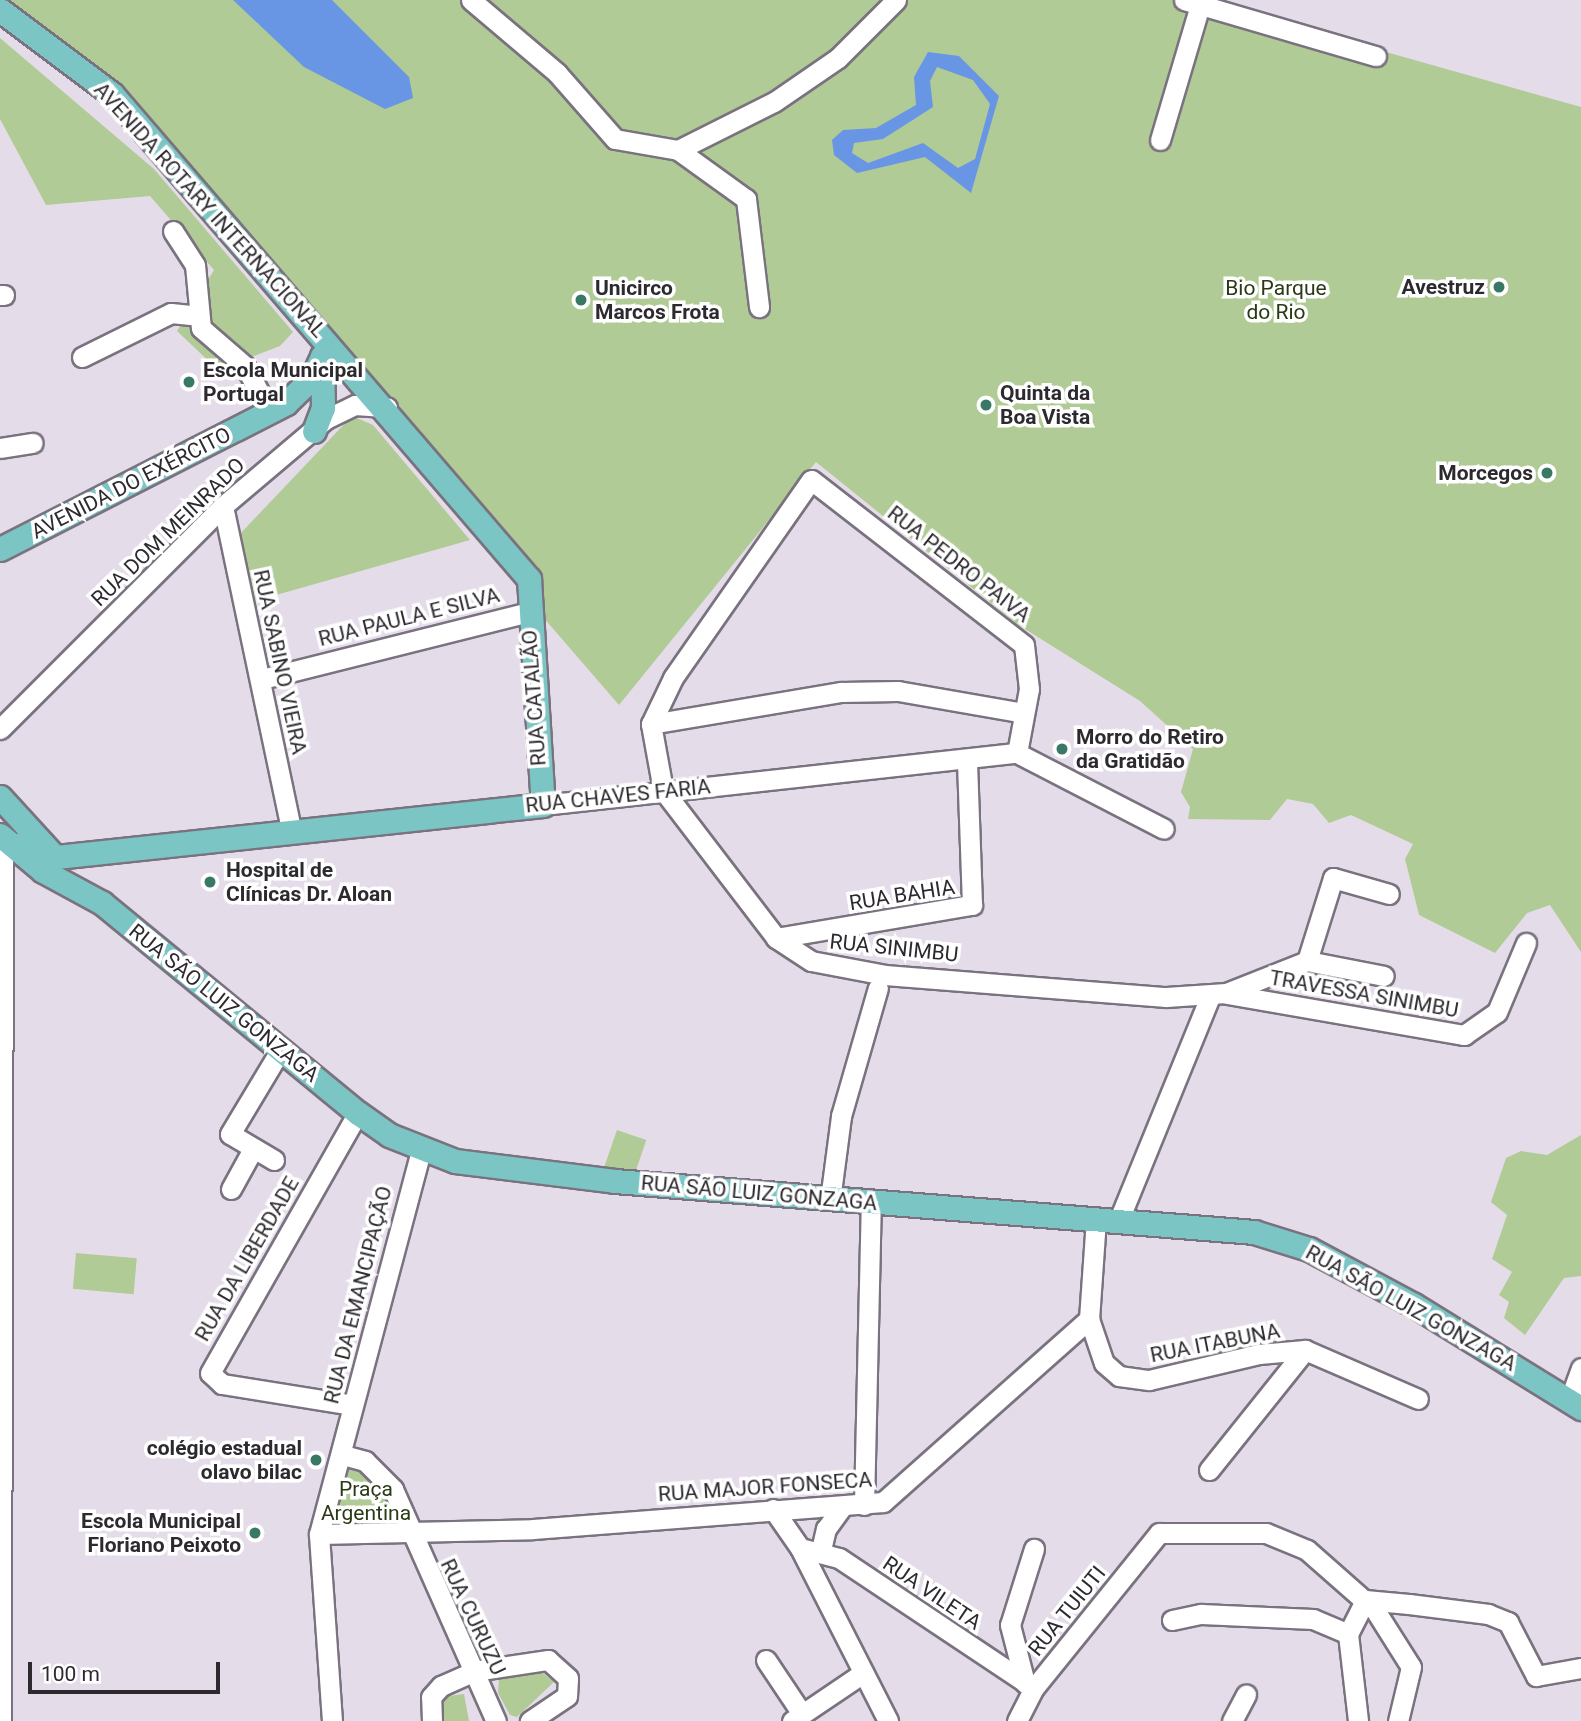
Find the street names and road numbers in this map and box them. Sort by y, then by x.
street label: AVENIDA ROTARY INTERNACIONAL [89,77,331,343]
street label: AVENIDA DO EXÉRCITO [27,422,235,544]
street label: RUA DOM MEINRADO [86,452,250,612]
street label: RUA PEDRO PAIVA [883,500,1035,628]
street label: RUA SABINO VIEIRA [248,567,312,757]
street label: RUA PAULA E SILVA [316,582,502,652]
street label: RUA CATALÃO [517,629,551,767]
street label: RUA CHAVES FARIA [524,774,712,818]
street label: RUA BAHIA [847,874,957,916]
street label: RUA SÃO LUIZ GONZAGA [124,919,324,1087]
street label: RUA SINIMBU [828,929,960,967]
street label: TRAVESSA SINIMBU [1268,965,1460,1023]
street label: RUA SÃO LUIZ GONZAGA [640,1170,878,1216]
street label: RUA DA LIBERDADE [190,1172,304,1346]
street label: RUA DA EMANCIPAÇÃO [319,1184,397,1406]
street label: RUA SÃO LUIZ GONZAGA [1301,1240,1521,1376]
street label: RUA ITABUNA [1148,1318,1282,1368]
street label: RUA MAJOR FONSECA [657,1467,873,1507]
street label: RUA VILETA [878,1551,986,1635]
street label: RUA CURUZU [435,1555,511,1679]
street label: RUA TUIUTI [1023,1561,1111,1661]

